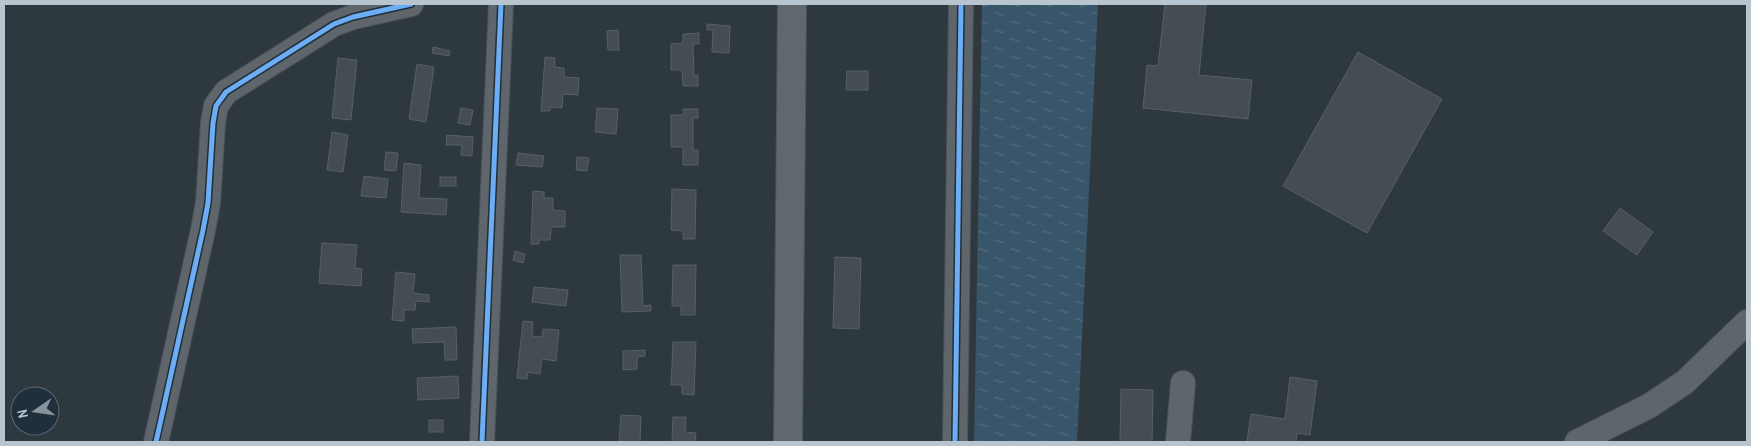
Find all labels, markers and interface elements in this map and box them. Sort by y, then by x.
north arrow [10,386,60,436]
text: N [13,408,32,420]

